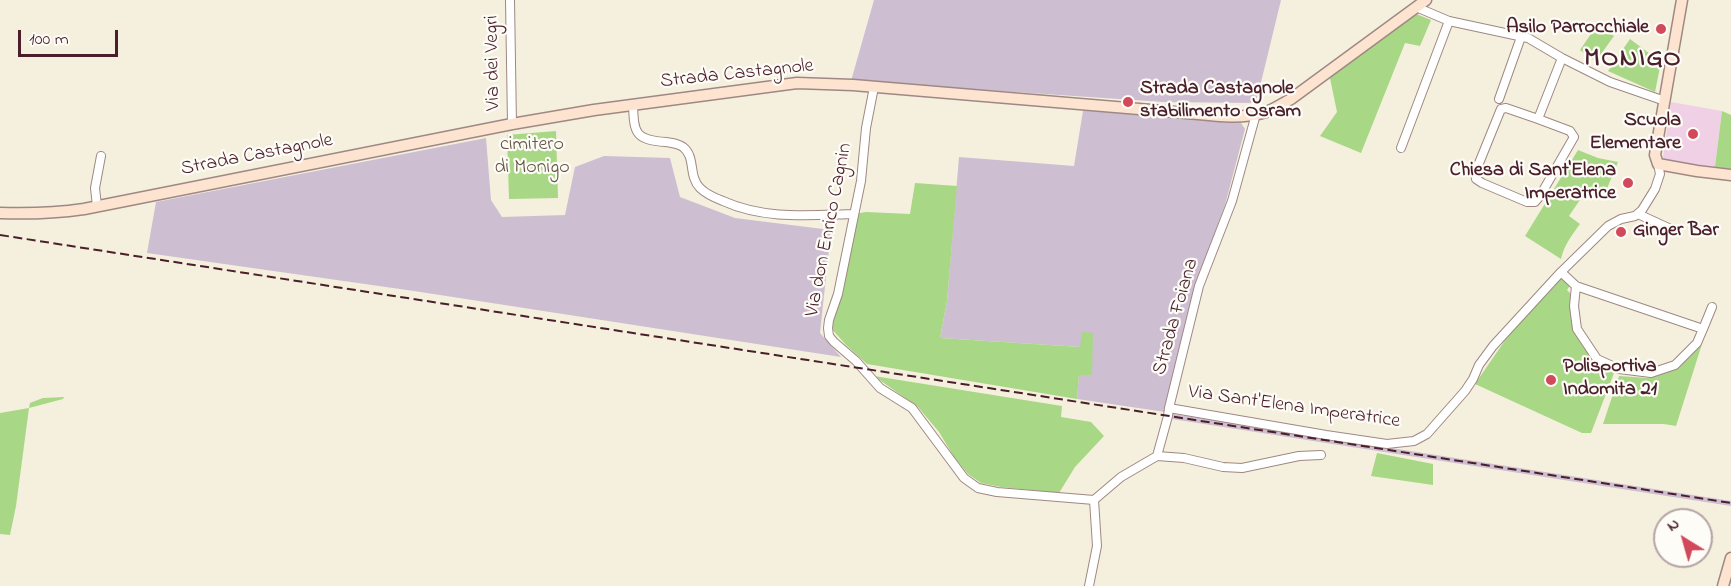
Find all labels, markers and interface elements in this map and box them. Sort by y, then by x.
street label: Via dei Vegri [481,15,507,111]
place label: Asilo Parrocchiale [1506,17,1649,41]
scale bar [21,18,122,56]
marker: Asilo Parrocchiale [1654,22,1668,36]
text: 100 m [29,27,69,53]
district label: MONIGO [1584,45,1682,77]
street label: Strada Castagnole [659,55,815,95]
place label: Strada Castagnole stabilimento Osram [1140,78,1301,125]
marker: Strada Castagnole stabilimento Osram [1121,95,1135,109]
place label: Scuola Elementare [1590,110,1681,157]
marker: Scuola Elementare [1686,127,1700,141]
street label: Strada Castagnole [179,130,335,182]
park label: cimitero di Monigo [494,134,570,181]
street label: Via don Enrico Cagnin [801,141,859,319]
place label: Chiesa di Sant'Elena Imperatrice [1450,160,1616,207]
marker: Chiesa di Sant'Elena Imperatrice [1621,176,1635,190]
place label: Ginger Bar [1633,220,1719,244]
marker: Ginger Bar [1614,225,1628,239]
street label: Strada Foiana [1149,256,1205,378]
place label: Polisportiva Indomita 21 [1563,356,1657,403]
marker: Polisportiva Indomita 21 [1544,373,1558,387]
street label: Via Sant'Elena Imperatrice [1187,381,1401,435]
north arrow [1653,508,1713,568]
text: N [1662,512,1685,538]

